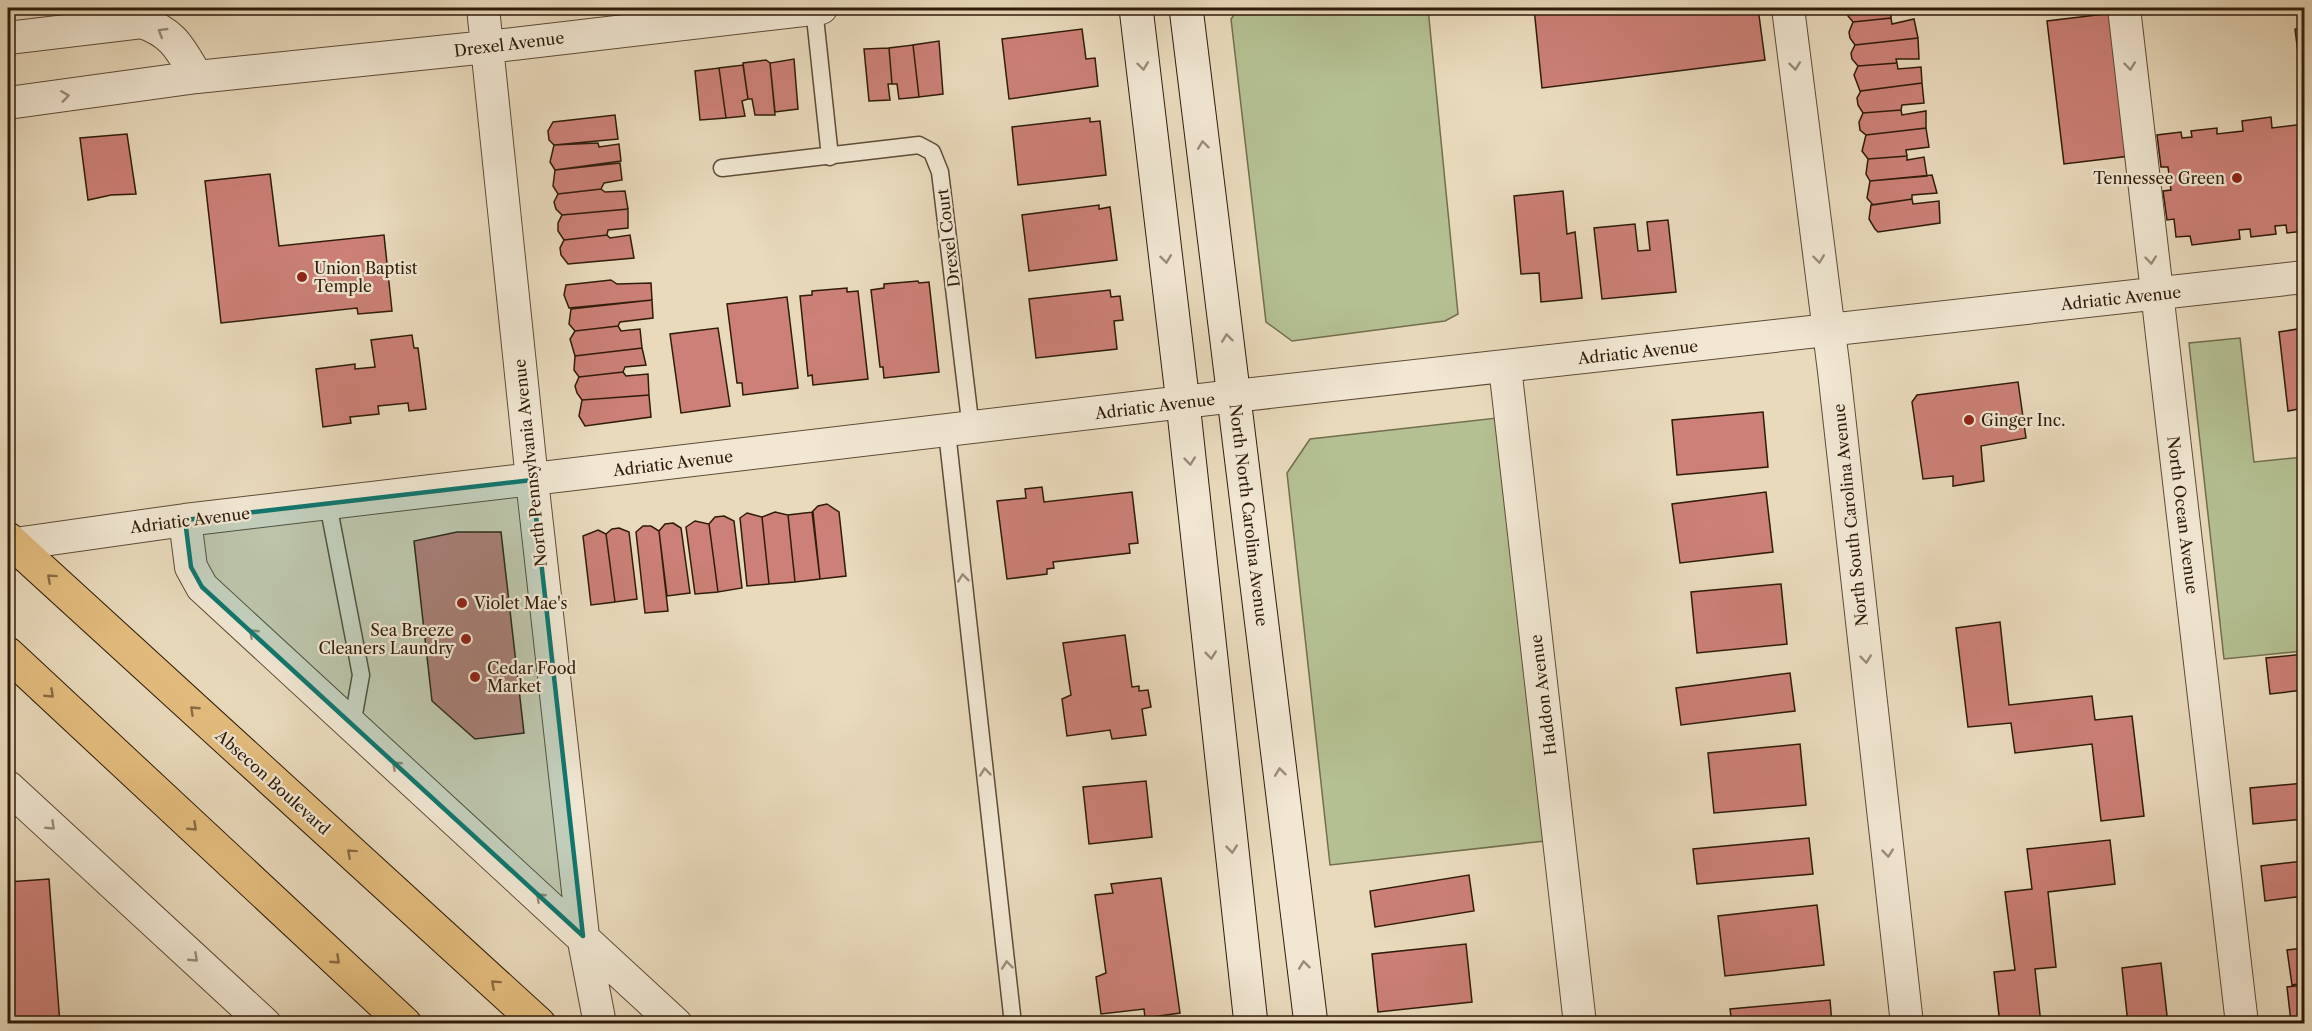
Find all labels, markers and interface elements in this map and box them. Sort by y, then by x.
one-way arrow [158,27,168,39]
street label: Drexel Avenue [453,27,565,61]
one-way arrow [1137,61,1149,70]
one-way arrow [1788,61,1801,70]
one-way arrow [2124,61,2136,70]
one-way arrow [61,90,70,102]
one-way arrow [1197,140,1209,149]
place label: Tennessee Green [2093,168,2225,188]
marker: Tennessee Green [2230,171,2244,185]
street label: Drexel Court [932,187,964,288]
one-way arrow [1160,255,1172,264]
one-way arrow [1812,255,1825,264]
one-way arrow [2145,255,2157,264]
place label: Union Baptist Temple [314,258,418,296]
marker: Union Baptist Temple [295,270,309,284]
street label: Adriatic Avenue [2059,282,2182,314]
one-way arrow [1221,334,1233,343]
street label: Adriatic Avenue [1576,336,1699,368]
street label: North Pennsylvania Avenue [509,358,551,568]
street label: Adriatic Avenue [1093,389,1216,423]
street label: North North Carolina Avenue [1225,403,1273,627]
street label: North South Carolina Avenue [1828,403,1872,627]
place label: Ginger Inc. [1981,410,2065,430]
marker: Ginger Inc. [1962,413,1976,427]
street label: North Ocean Avenue [2163,435,2203,595]
street label: Adriatic Avenue [611,446,734,480]
one-way arrow [1183,456,1195,466]
street label: Adriatic Avenue [128,503,251,537]
one-way arrow [957,573,970,582]
one-way arrow [47,574,57,585]
place label: Violet Mae's [473,593,567,613]
marker: Violet Mae's [455,596,469,610]
place label: Sea Breeze Cleaners Laundry [318,620,455,658]
one-way arrow [249,629,259,640]
marker: Sea Breeze Cleaners Laundry [459,632,473,646]
street label: Haddon Avenue [1526,633,1560,757]
one-way arrow [1204,650,1217,659]
one-way arrow [1860,655,1872,664]
place label: Cedar Food Market [487,658,577,696]
marker: Cedar Food Market [468,670,482,684]
one-way arrow [44,687,54,698]
one-way arrow [191,706,201,717]
street label: Absecon Boulevard [211,725,335,839]
one-way arrow [393,761,403,772]
one-way arrow [979,767,992,776]
one-way arrow [1275,767,1287,776]
one-way arrow [44,819,54,830]
one-way arrow [186,820,197,831]
one-way arrow [1225,844,1238,853]
one-way arrow [1881,848,1894,858]
one-way arrow [347,849,358,860]
one-way arrow [536,893,547,904]
one-way arrow [187,951,198,962]
one-way arrow [329,952,340,963]
one-way arrow [1001,961,1014,970]
one-way arrow [1299,961,1311,970]
one-way arrow [492,980,502,991]

